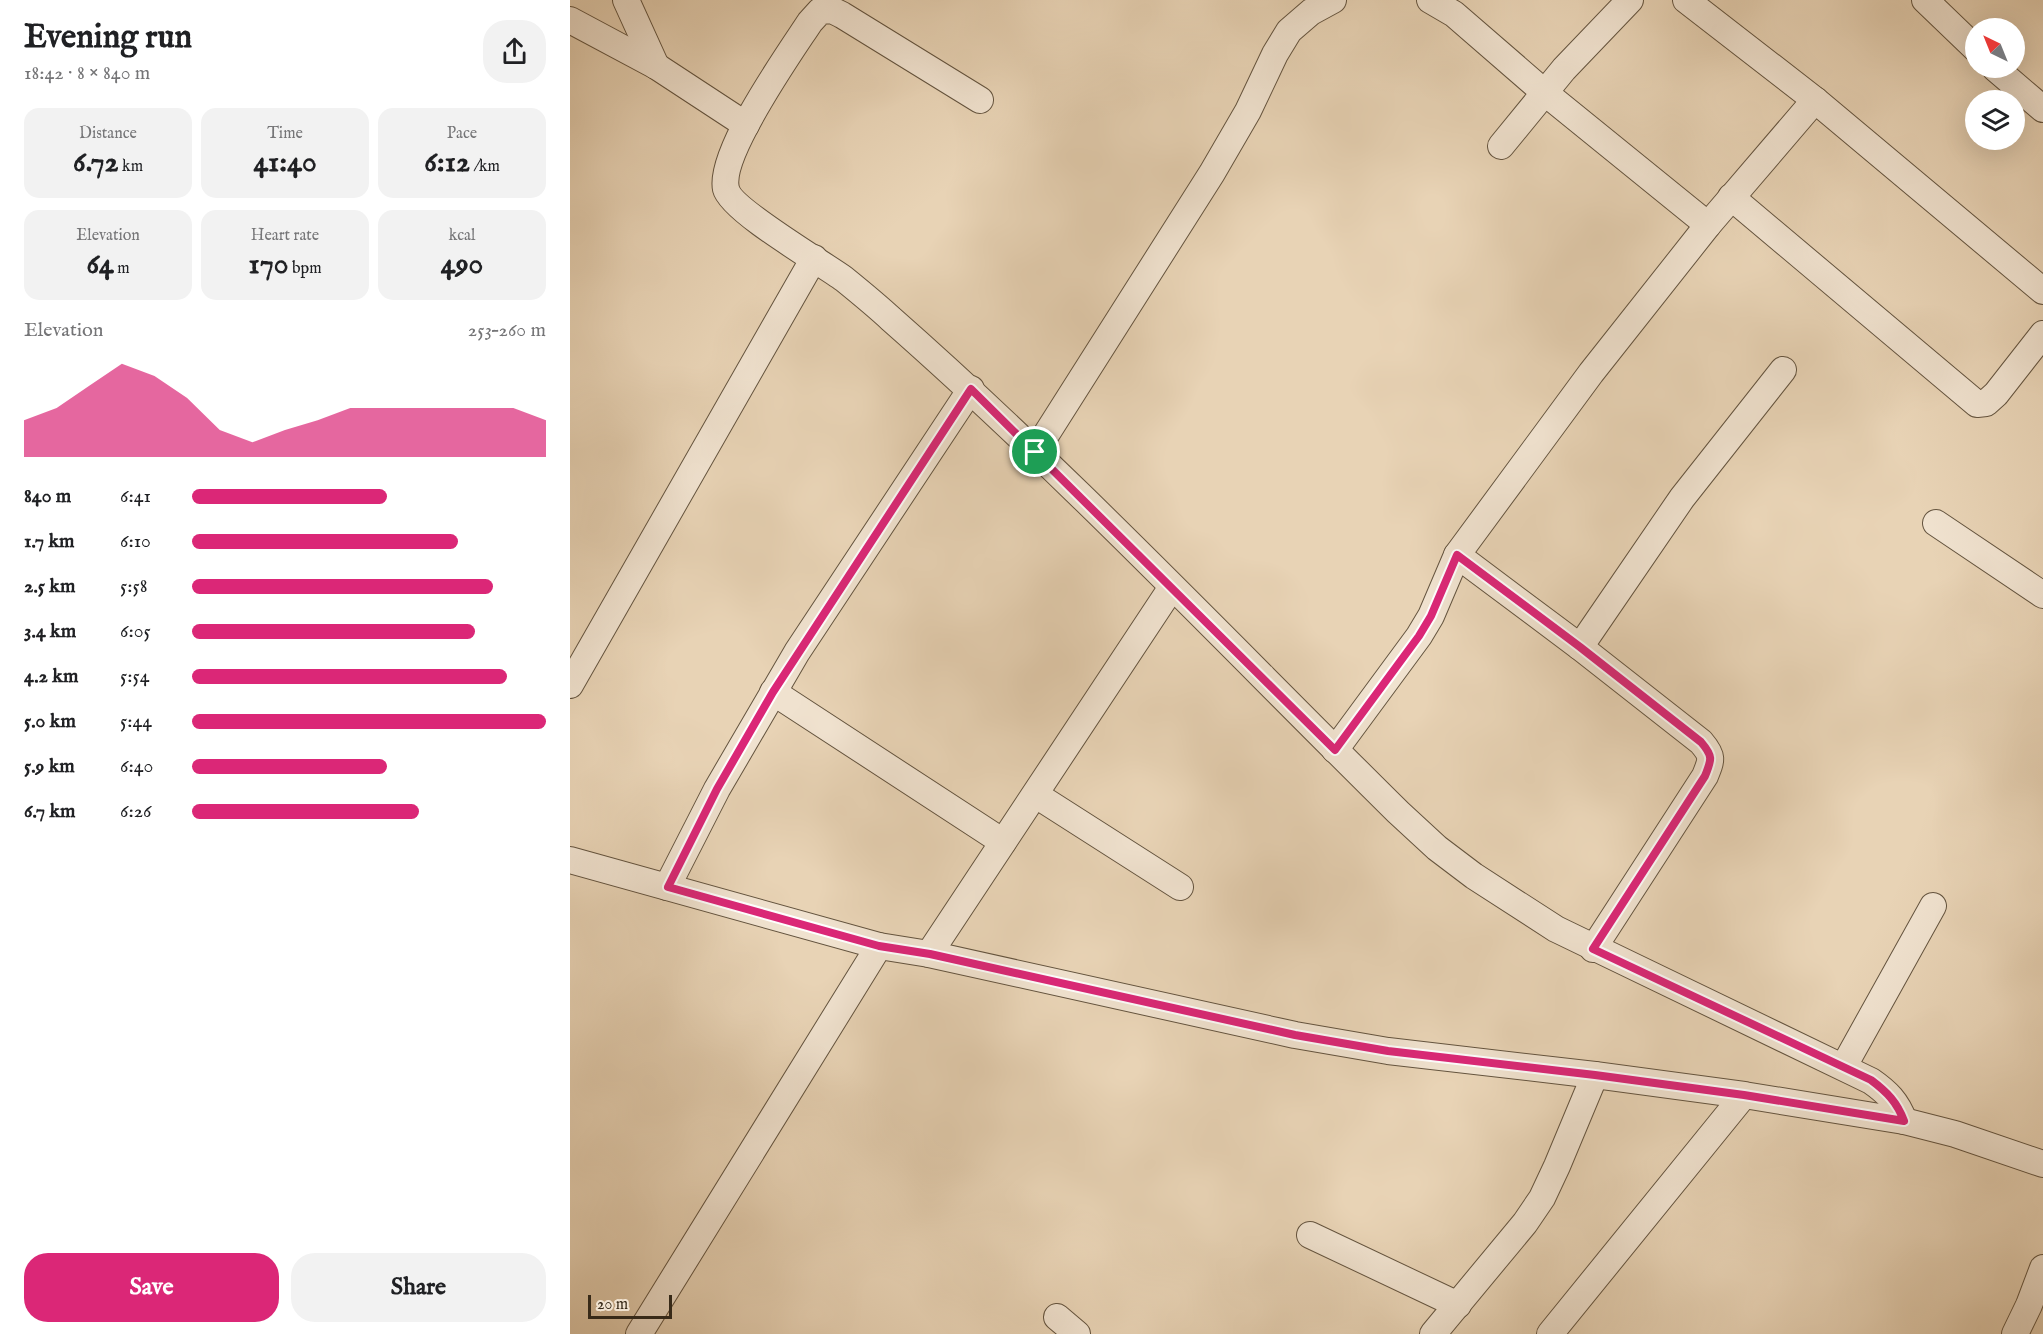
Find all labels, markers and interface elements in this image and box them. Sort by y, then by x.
text: Evening run [24,17,192,59]
north arrow [1965,18,2025,78]
map controls [1965,18,2025,150]
button: share [483,20,546,83]
text: 18:42 · 8 × 840 m [24,61,150,86]
button: layers [1965,90,2025,150]
text: Distance [79,124,137,144]
text: Time [267,124,303,144]
text: Pace [447,124,477,144]
text: 6.72 [73,144,119,182]
text: 41:40 [253,144,317,182]
text: 6:12 [424,144,470,182]
text: km [119,157,143,177]
text: /km [470,157,500,177]
text: Elevation [76,226,140,246]
text: Heart rate [251,226,319,246]
text: kcal [449,226,475,246]
text: 64 [86,246,114,284]
text: 170 [249,246,288,284]
text: 490 [441,246,483,284]
text: m [114,259,130,279]
text: bpm [288,259,321,279]
text: Elevation [24,318,103,343]
text: 253–260 m [468,318,546,343]
pin [1009,426,1060,477]
icon: arrive [1018,435,1051,468]
text: 840 m [24,484,71,509]
text: 6:41 [120,484,151,509]
text: 1.7 km [24,529,75,554]
text: 6:10 [120,529,151,554]
text: 2.5 km [24,574,75,599]
text: 5:58 [120,574,148,599]
text: 3.4 km [24,619,76,644]
text: 6:05 [120,619,151,644]
text: 4.2 km [24,664,78,689]
text: 5:54 [120,664,149,689]
text: 5.0 km [24,709,76,734]
text: 5:44 [120,709,152,734]
text: 5.9 km [24,754,75,779]
text: 6:40 [120,754,153,779]
text: 6.7 km [24,799,76,824]
text: 6:26 [120,799,152,824]
button: Save [24,1253,279,1322]
button: Share [291,1253,546,1322]
scale bar [588,1292,672,1320]
text: 20 m [597,1295,628,1315]

